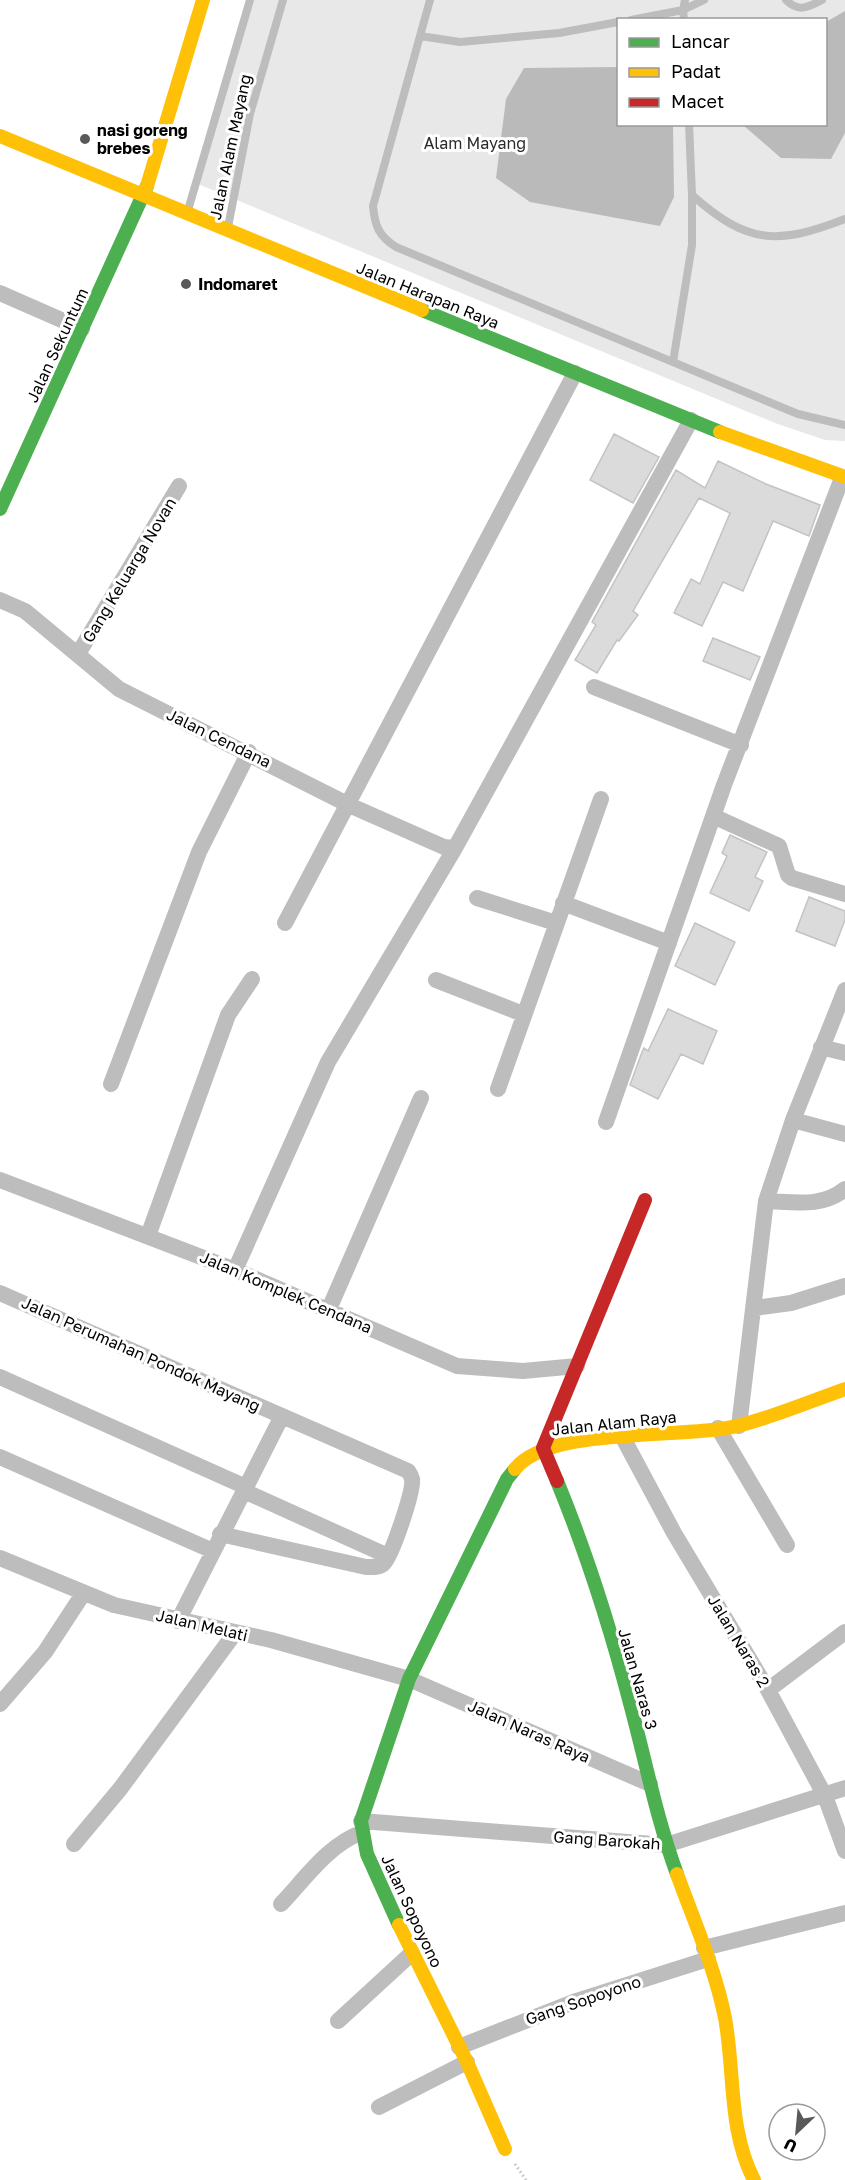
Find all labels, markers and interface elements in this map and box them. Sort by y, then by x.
legend [617,18,827,126]
text: Lancar [671,30,730,52]
text: Padat [671,60,721,82]
street label: Jalan Alam Mayang [205,72,255,222]
text: Macet [671,90,724,112]
place label: nasi goreng brebes [97,120,188,158]
marker: nasi goreng brebes [78,132,92,146]
park label: Alam Mayang [424,133,526,153]
street label: Jalan Harapan Raya [354,257,502,333]
place label: Indomaret [198,274,278,294]
marker: Indomaret [179,277,193,291]
street label: Jalan Sekuntum [22,285,92,405]
street label: Gang Keluarga Novan [78,494,180,646]
street label: Jalan Cendana [164,704,274,772]
street label: Jalan Komplek Cendana [197,1247,375,1337]
street label: Jalan Perumahan Pondok Mayang [19,1292,263,1416]
street label: Jalan Alam Raya [550,1406,678,1440]
street label: Jalan Naras 2 [704,1591,774,1691]
street label: Jalan Melati [154,1605,250,1645]
street label: Jalan Naras 3 [614,1626,662,1732]
street label: Jalan Naras Raya [465,1695,593,1767]
street label: Gang Barokah [553,1826,661,1854]
street label: Jalan Sopoyono [377,1851,447,1971]
street label: Gang Sopoyono [523,1971,643,2029]
north arrow [767,2102,827,2162]
text: U [781,2134,800,2157]

